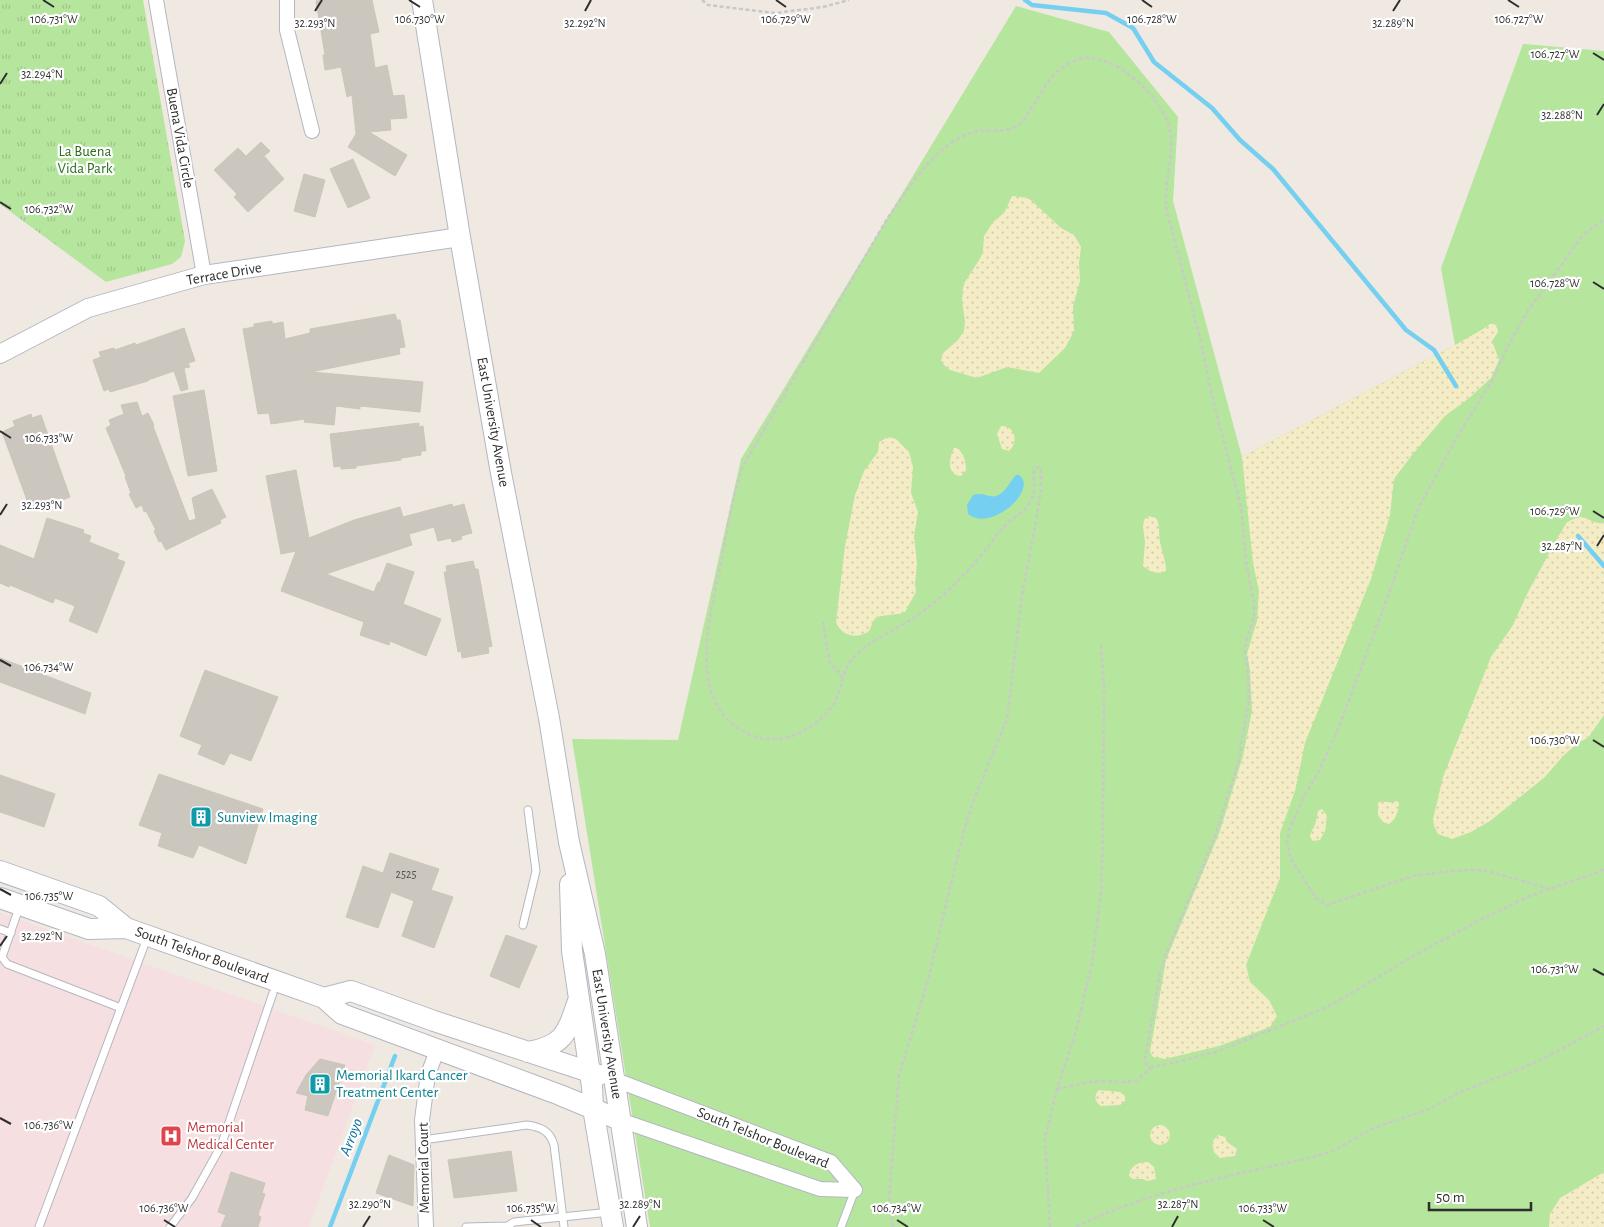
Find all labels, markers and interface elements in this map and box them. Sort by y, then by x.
text: 106.731°W [30,13,78,25]
text: 106.730°W [395,13,445,25]
text: 106.729°W [761,13,811,25]
text: 106.728°W [1127,13,1177,25]
text: 106.727°W [1495,13,1544,25]
text: 32.293°N [295,17,335,29]
text: 32.292°N [564,17,606,29]
text: 32.289°N [1372,17,1414,29]
text: 106.727°W [1531,48,1580,60]
text: 32.294°N [21,68,63,80]
street label: Buena Vida Circle [164,87,196,189]
text: 32.288°N [1541,109,1583,121]
park label: La Buena Vida Park [57,144,113,176]
text: 106.732°W [25,203,74,215]
street label: Terrace Drive [185,260,263,288]
text: 106.728°W [1530,277,1580,289]
street label: East University Avenue [474,356,512,488]
text: 106.733°W [25,432,73,444]
text: 32.293°N [22,499,62,511]
text: 106.729°W [1530,505,1580,517]
text: 32.287°N [1541,540,1583,552]
text: 106.734°W [25,661,74,673]
text: 106.730°W [1530,734,1580,746]
building icon: Sunview Imaging [189,805,213,829]
place label: Sunview Imaging [217,810,318,825]
house number: 2525 [396,868,416,880]
text: 106.735°W [25,890,73,902]
street label: South Telshor Boulevard [133,924,271,986]
text: 32.292°N [21,930,63,942]
text: 106.731°W [1531,963,1579,975]
street label: East University Avenue [589,968,625,1100]
place label: Memorial Ikard Cancer Treatment Center [336,1068,468,1100]
building icon: Memorial Ikard Cancer Treatment Center [308,1072,332,1096]
street label: South Telshor Boulevard [695,1105,831,1171]
water label: Arroyo [336,1116,366,1159]
text: 106.736°W [25,1119,74,1131]
place label: Memorial Medical Center [187,1120,274,1152]
street label: Memorial Court [416,1122,432,1214]
hospital icon: Memorial Medical Center [159,1124,183,1148]
scale bar [1429,1180,1532,1212]
text: 50 m [1436,1190,1465,1205]
text: 32.290°N [349,1198,391,1210]
text: 32.289°N [619,1198,661,1210]
text: 32.287°N [1157,1198,1199,1210]
text: 106.736°W [140,1202,189,1214]
text: 106.735°W [507,1202,555,1214]
text: 106.734°W [873,1202,922,1214]
text: 106.733°W [1239,1202,1287,1214]

